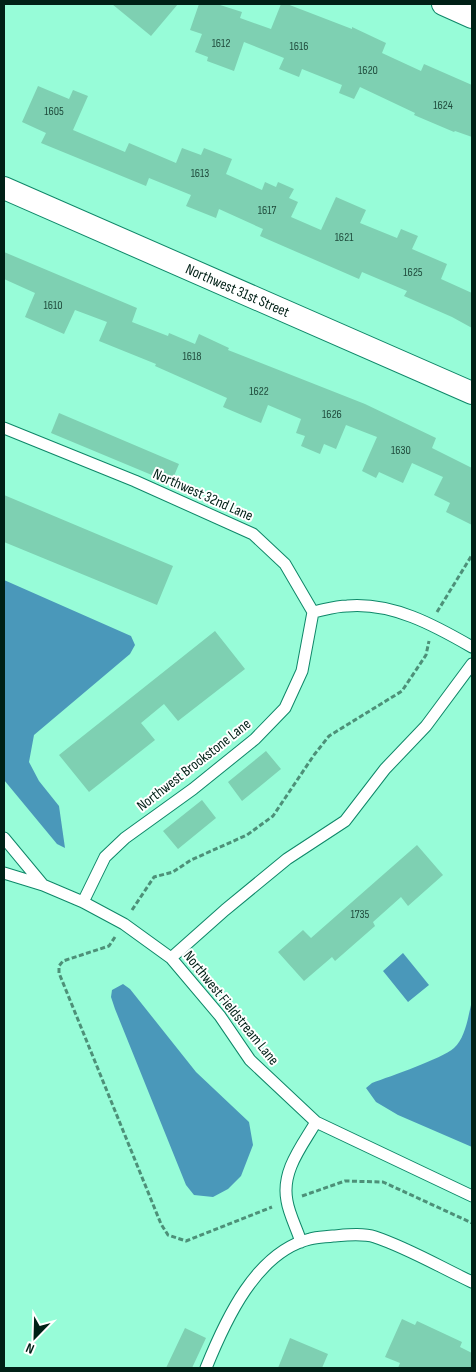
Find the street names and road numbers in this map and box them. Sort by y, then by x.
street label: Northwest 31st Street [183,259,293,322]
street label: Northwest 32nd Lane [150,464,256,526]
street label: Northwest Brookstone Lane [133,715,255,815]
street label: Northwest Fieldstream Lane [179,947,283,1069]

